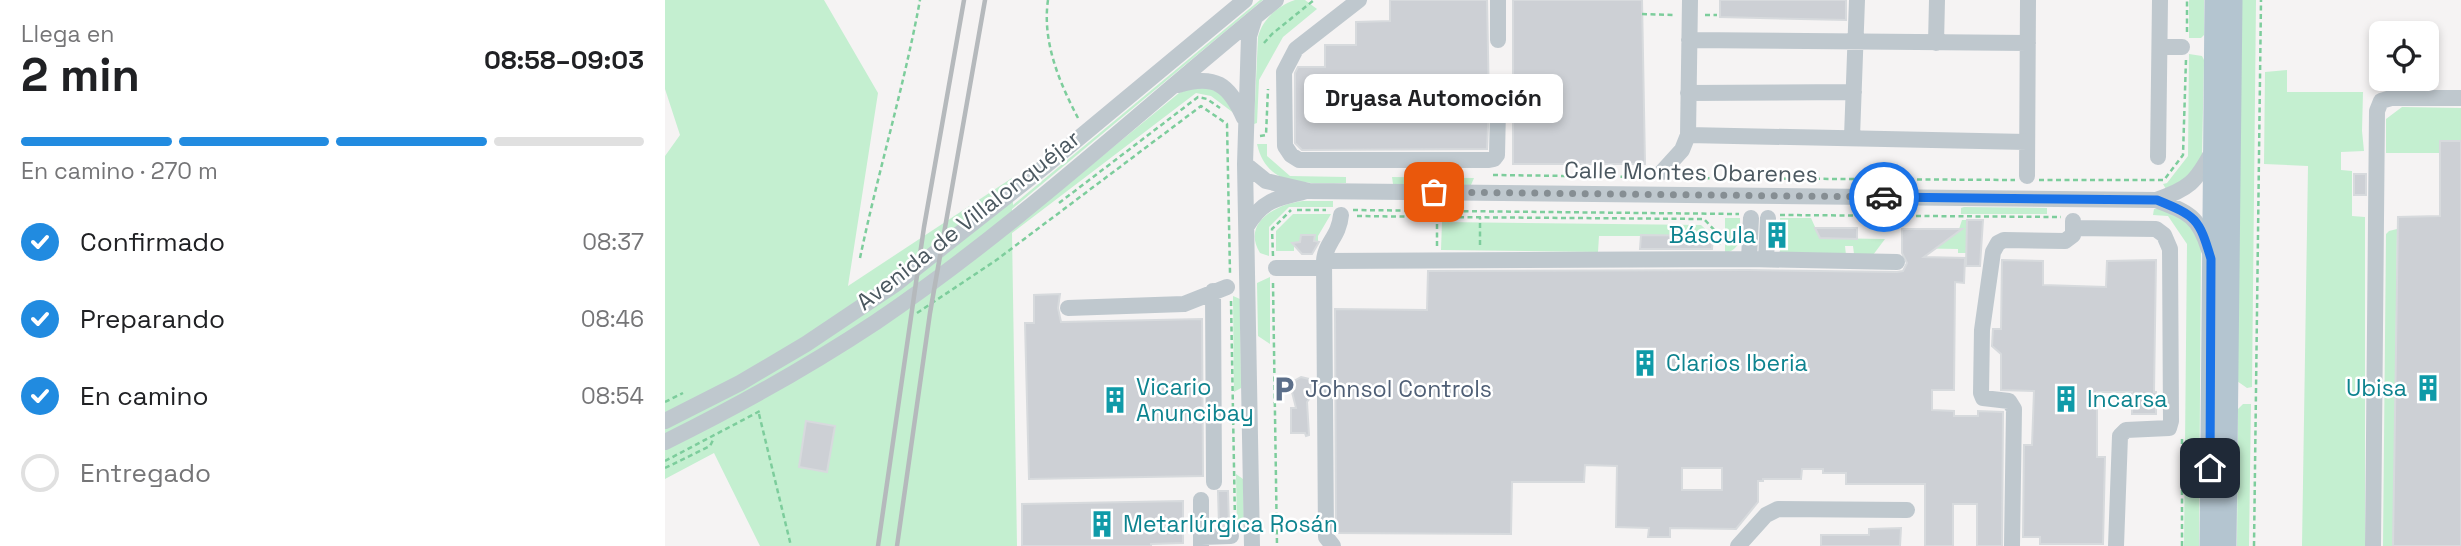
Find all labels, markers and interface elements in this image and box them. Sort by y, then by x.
text: Llega en [21,19,114,49]
map controls [2369,21,2439,91]
button: locate [2369,21,2439,91]
text: 08:58–09:03 [484,43,644,77]
text: 2 min [21,46,140,104]
callout: Dryasa Automoción [1305,73,1563,122]
text: Dryasa Automoción [1325,83,1542,113]
street label: Avenida de Villalonquéjar [850,123,1086,317]
street label: Calle Montes Obarenes [1564,155,1818,189]
text: En camino · 270 m [21,156,218,186]
pin [1404,162,1464,222]
courier [1849,162,1919,232]
icon: bag [1415,173,1453,211]
icon: car [1865,178,1903,216]
place label: Báscula [1669,220,1756,250]
building icon: Báscula [1762,220,1792,250]
icon: check [21,223,59,261]
text: Confirmado [80,225,225,259]
text: 08:37 [582,227,644,257]
icon: check [21,300,59,338]
text: Preparando [80,302,225,336]
text: 08:46 [581,304,644,334]
building icon: Clarios Iberia [1630,348,1660,378]
place label: Clarios Iberia [1666,348,1808,378]
place label: Vicario Anuncibay [1136,372,1254,428]
place label: Ubisa [2346,373,2407,403]
building icon: Ubisa [2413,373,2443,403]
parking icon: Johnsol Controls [1269,374,1299,404]
place label: Johnsol Controls [1305,374,1492,404]
icon: check [21,377,59,415]
text: En camino [80,379,209,413]
text: 08:54 [581,381,644,411]
building icon: Incarsa [2051,384,2081,414]
place label: Incarsa [2087,384,2167,414]
building icon: Vicario Anuncibay [1100,385,1130,415]
pin [2180,438,2240,498]
icon: home [2191,449,2229,487]
text: Entregado [80,456,211,490]
building icon: Metarlúrgica Rosán [1087,509,1117,539]
place label: Metarlúrgica Rosán [1123,509,1338,539]

